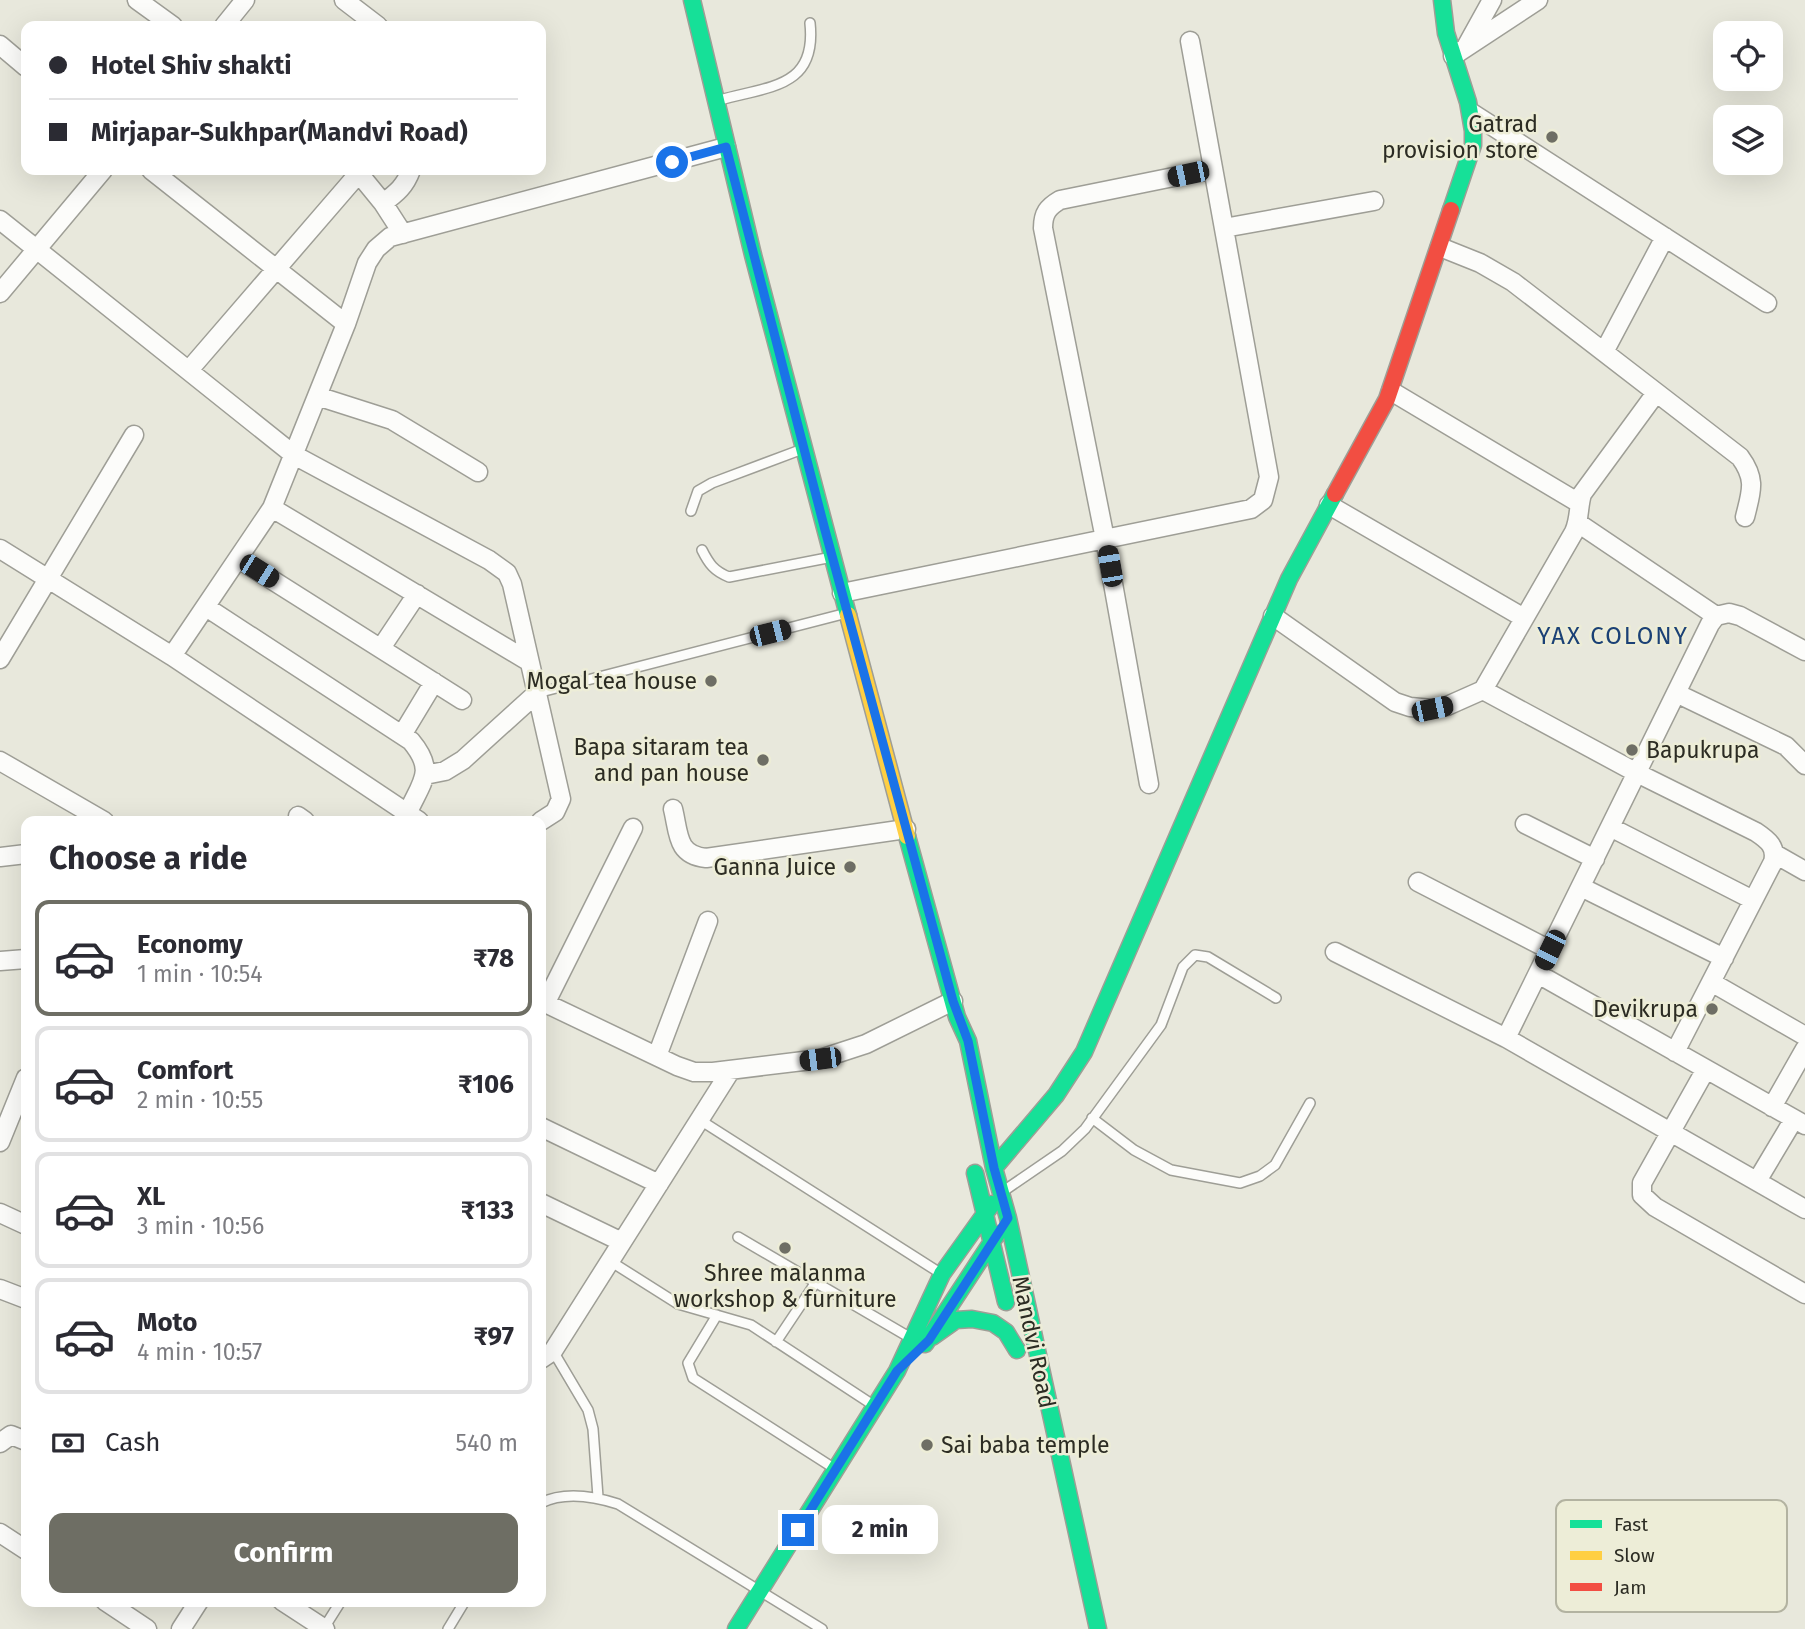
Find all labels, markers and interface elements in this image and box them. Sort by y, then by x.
map controls [1713,21,1783,175]
button: locate [1713,21,1783,91]
text: Hotel Shiv shakti [91,50,292,81]
button: layers [1713,105,1783,175]
place label: Gatrad provision store [1382,110,1538,164]
text: Mirjapar-Sukhpar(Mandvi Road) [91,117,468,148]
marker: Gatrad provision store [1544,129,1560,145]
route start [656,146,688,178]
car [1166,159,1211,189]
car [1097,543,1124,589]
car [236,551,283,591]
car [748,618,793,648]
district label: YAX COLONY [1537,622,1689,650]
place label: Mogal tea house [527,667,697,695]
marker: Mogal tea house [703,673,719,689]
car [1410,694,1455,724]
place label: Bapa sitaram tea and pan house [573,733,749,787]
place label: Bapukrupa [1646,736,1760,764]
marker: Bapukrupa [1624,742,1640,758]
marker: Bapa sitaram tea and pan house [755,752,771,768]
text: Choose a ride [49,839,247,877]
place label: Ganna Juice [713,853,836,881]
marker: Ganna Juice [842,859,858,875]
icon: car [53,927,116,990]
car [1532,927,1569,973]
text: Economy [137,929,243,960]
text: ₹78 [473,943,514,974]
text: 1 min · 10:54 [137,960,263,988]
place label: Devikrupa [1593,995,1698,1023]
marker: Devikrupa [1704,1001,1720,1017]
car [798,1046,843,1072]
icon: car [53,1053,116,1116]
text: Comfort [137,1055,233,1086]
text: ₹106 [458,1069,514,1100]
text: 2 min · 10:55 [137,1086,263,1114]
icon: car [53,1179,116,1242]
text: XL [137,1181,165,1212]
text: ₹133 [461,1195,514,1226]
text: 3 min · 10:56 [137,1212,264,1240]
marker: Shree malanma workshop & furniture [777,1240,793,1256]
place label: Shree malanma workshop & furniture [673,1259,897,1313]
street label: Mandvi Road [1006,1273,1062,1411]
icon: car [53,1305,116,1368]
text: Moto [137,1307,197,1338]
text: ₹97 [473,1321,514,1352]
text: 4 min · 10:57 [137,1338,262,1366]
icon: cash [49,1424,87,1462]
text: Cash [105,1427,161,1458]
text: 540 m [456,1429,518,1457]
place label: Sai baba temple [941,1431,1110,1459]
marker: Sai baba temple [919,1437,935,1453]
legend [1556,1500,1787,1612]
callout: 2 min [822,1506,938,1554]
button: Confirm [49,1513,518,1593]
text: Fast [1614,1513,1648,1536]
route end [782,1514,814,1546]
text: 2 min [852,1515,908,1543]
text: Slow [1614,1544,1655,1567]
text: Jam [1614,1576,1646,1599]

